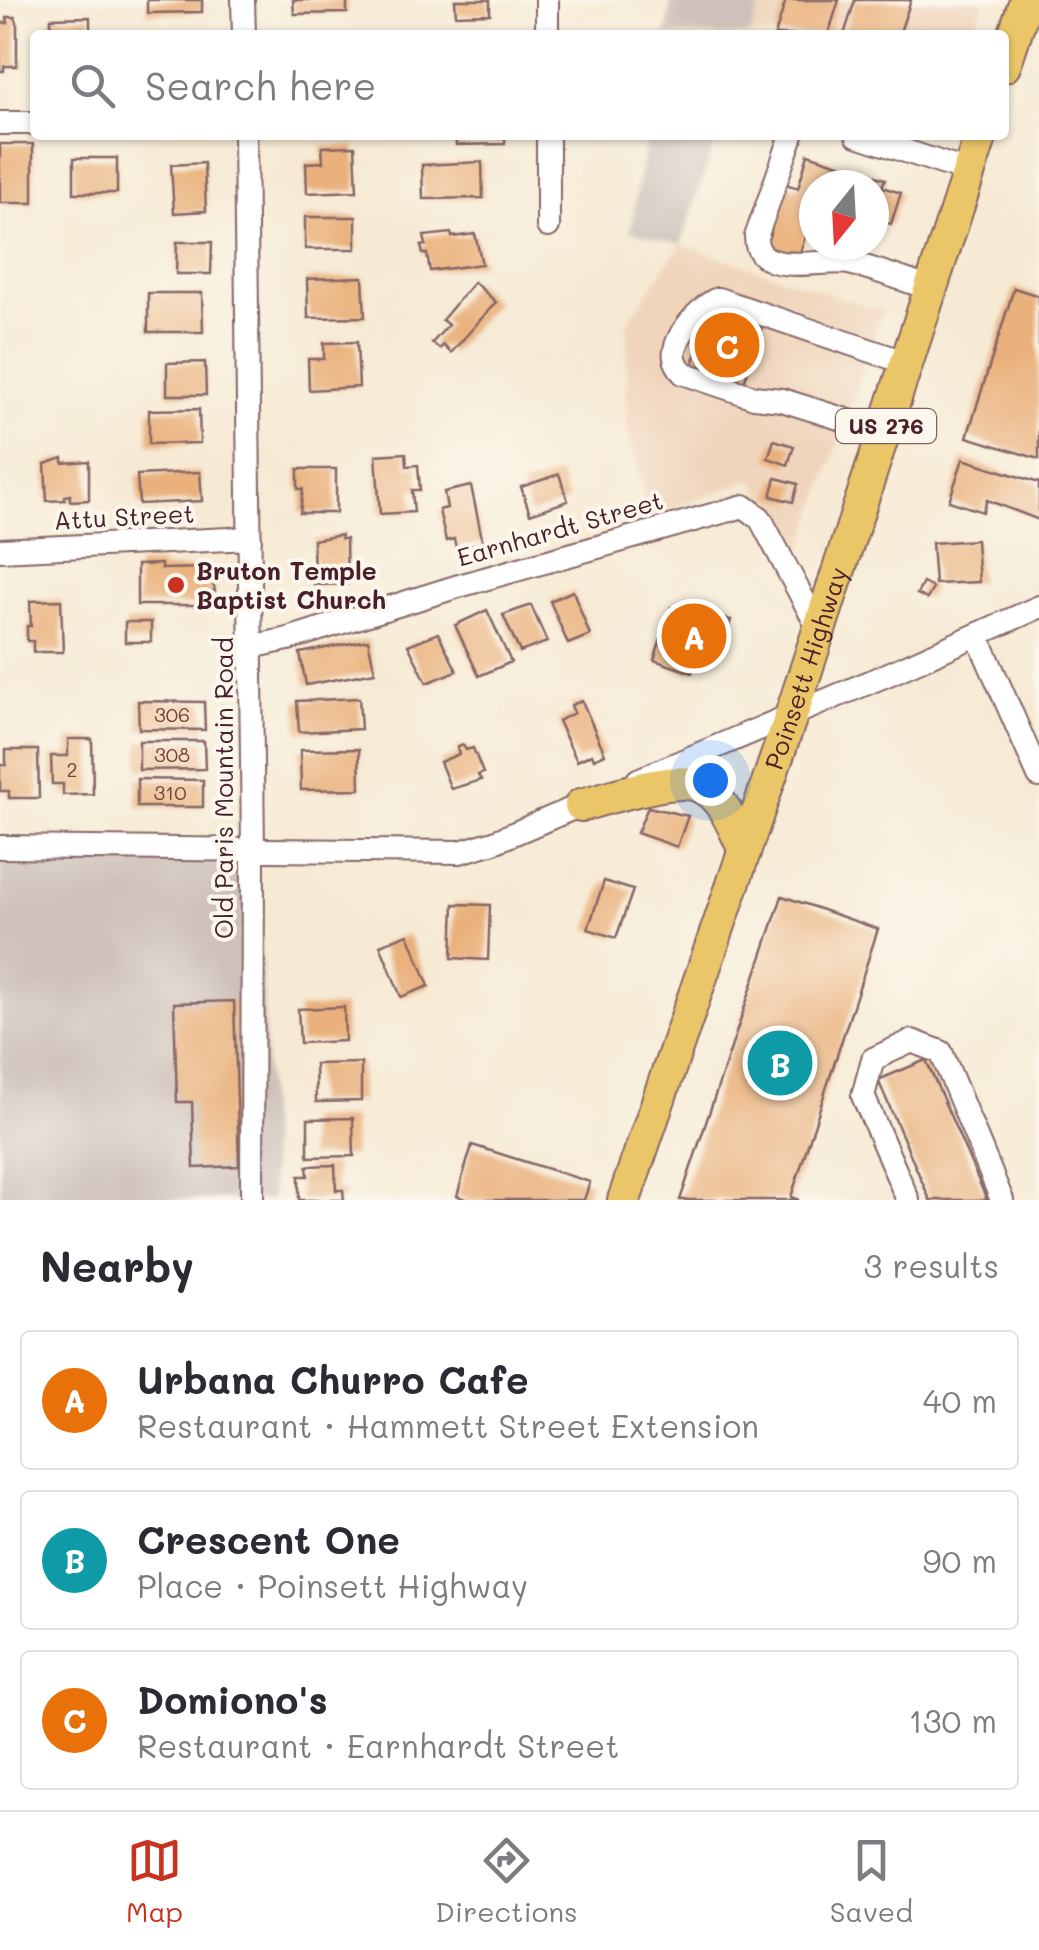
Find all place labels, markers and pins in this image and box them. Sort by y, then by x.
pin: C [694,308,760,382]
place label: Bruton Temple Baptist Church [196,554,386,615]
marker: Bruton Temple Baptist Church [165,574,187,596]
pin: A [662,598,726,674]
pin: B [748,1026,812,1100]

